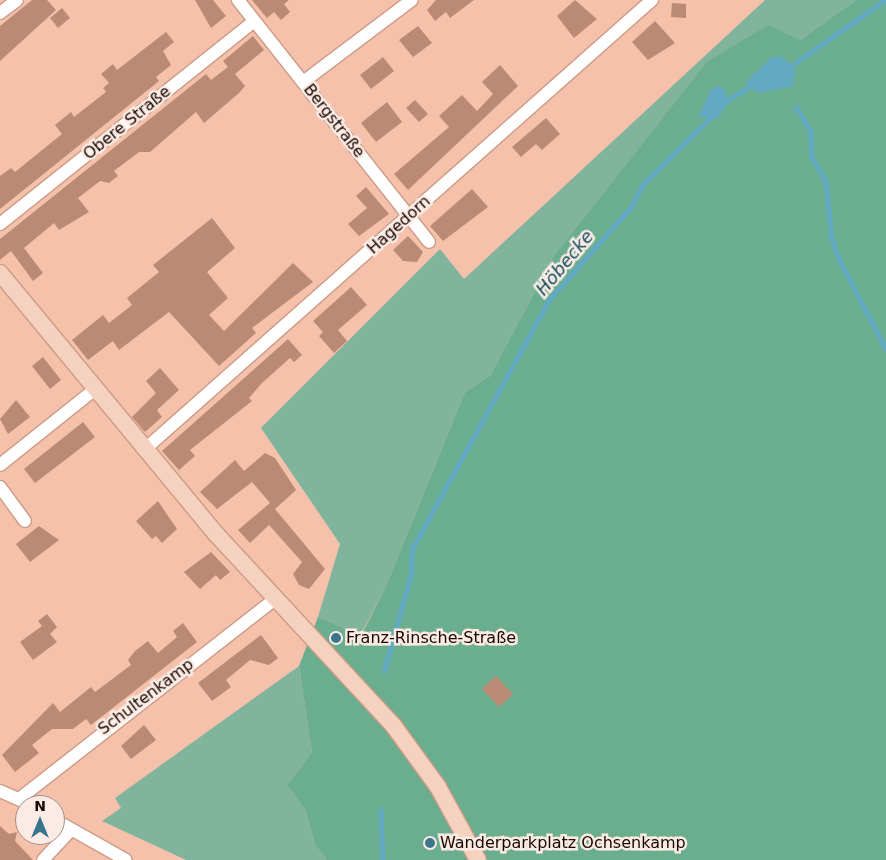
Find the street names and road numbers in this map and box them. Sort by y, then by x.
street label: Bergstraße [299,80,369,162]
street label: Obere Straße [80,82,174,164]
street label: Hagedorn [364,192,434,258]
street label: Schultenkamp [95,655,197,739]

